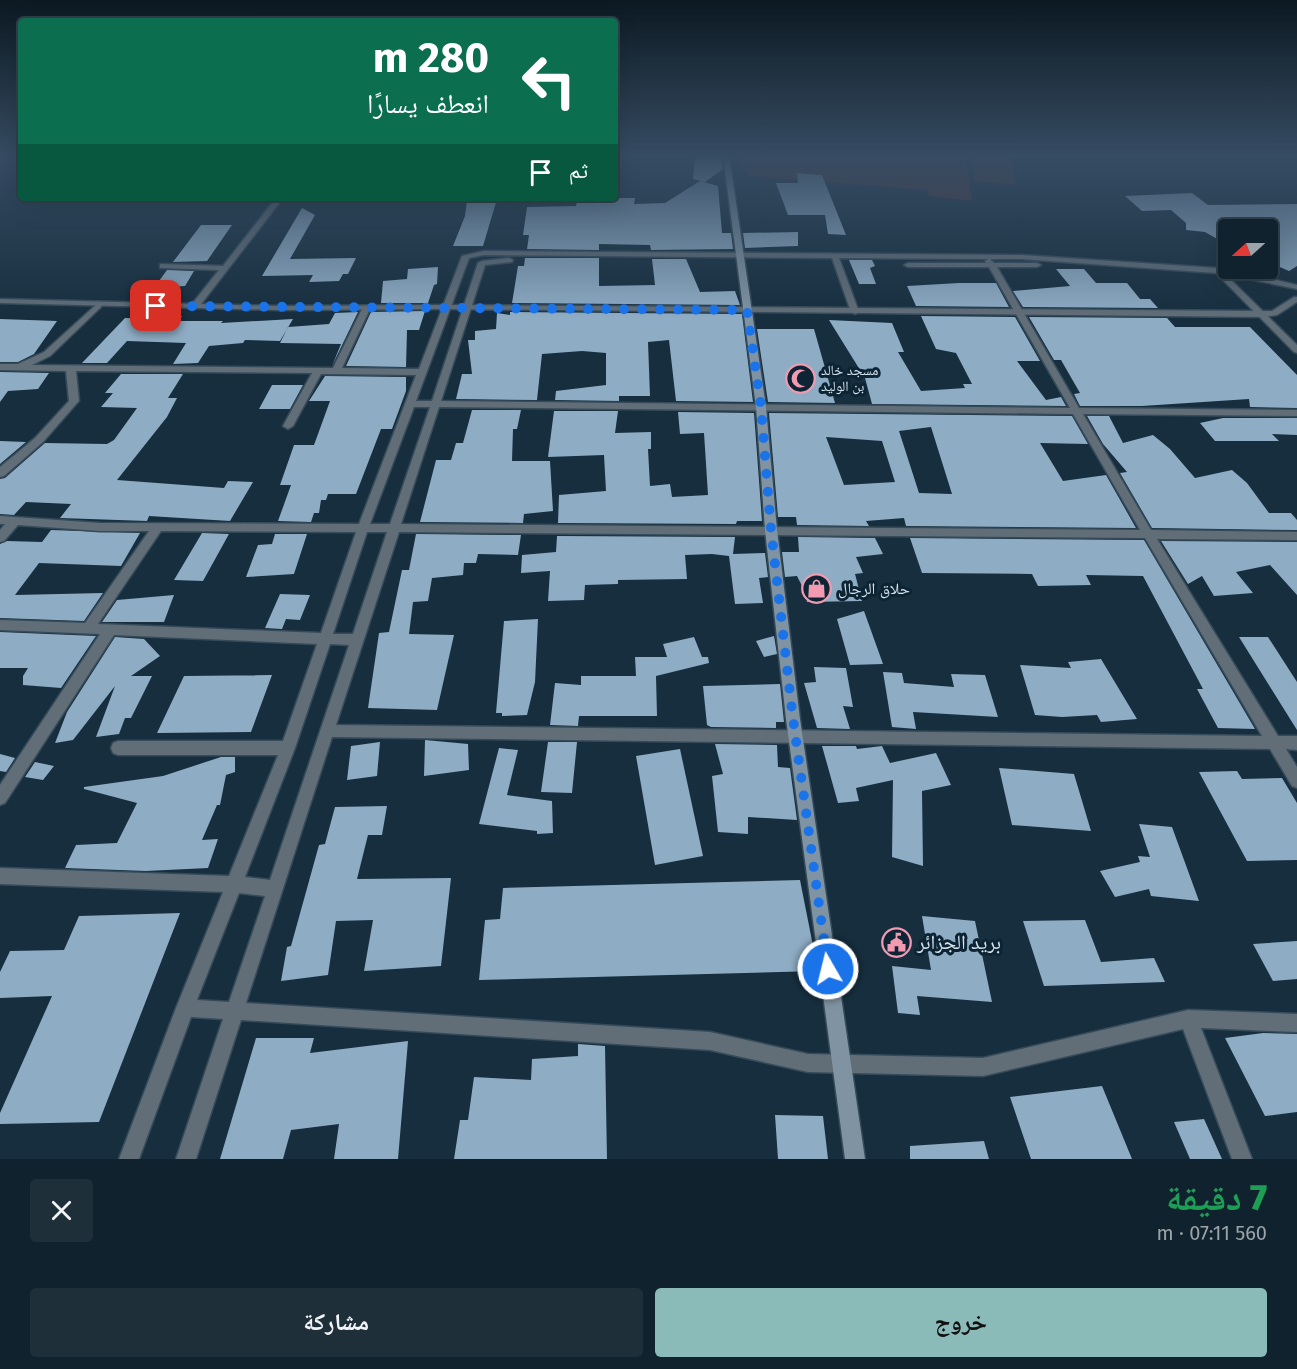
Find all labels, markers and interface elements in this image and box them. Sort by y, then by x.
text: 280 m [373,33,489,83]
icon: left [510,42,588,120]
text: انعطف يسارًا [367,88,489,120]
icon: arrive [524,156,557,189]
text: ثم [569,157,588,184]
north arrow [1218,219,1278,279]
map controls [1218,219,1278,279]
pin [130,280,181,331]
icon: arrive [139,289,172,322]
mosque icon: مسجد خالد بن الوليد [784,362,816,394]
place label: مسجد خالد بن الوليد [821,362,878,395]
shop icon: حلاق الرجال [801,572,833,604]
place label: حلاق الرجال [838,579,910,599]
public building icon: بريد الجزائر [880,926,912,958]
place label: بريد الجزائر [916,930,1001,954]
position arrow [796,937,860,1001]
text: 7 دقيقة [1166,1176,1267,1220]
button: close [30,1179,93,1242]
text: 560 m · 07:11 [1157,1221,1267,1245]
button: مشاركة [30,1288,643,1357]
button: خروج [655,1288,1267,1357]

